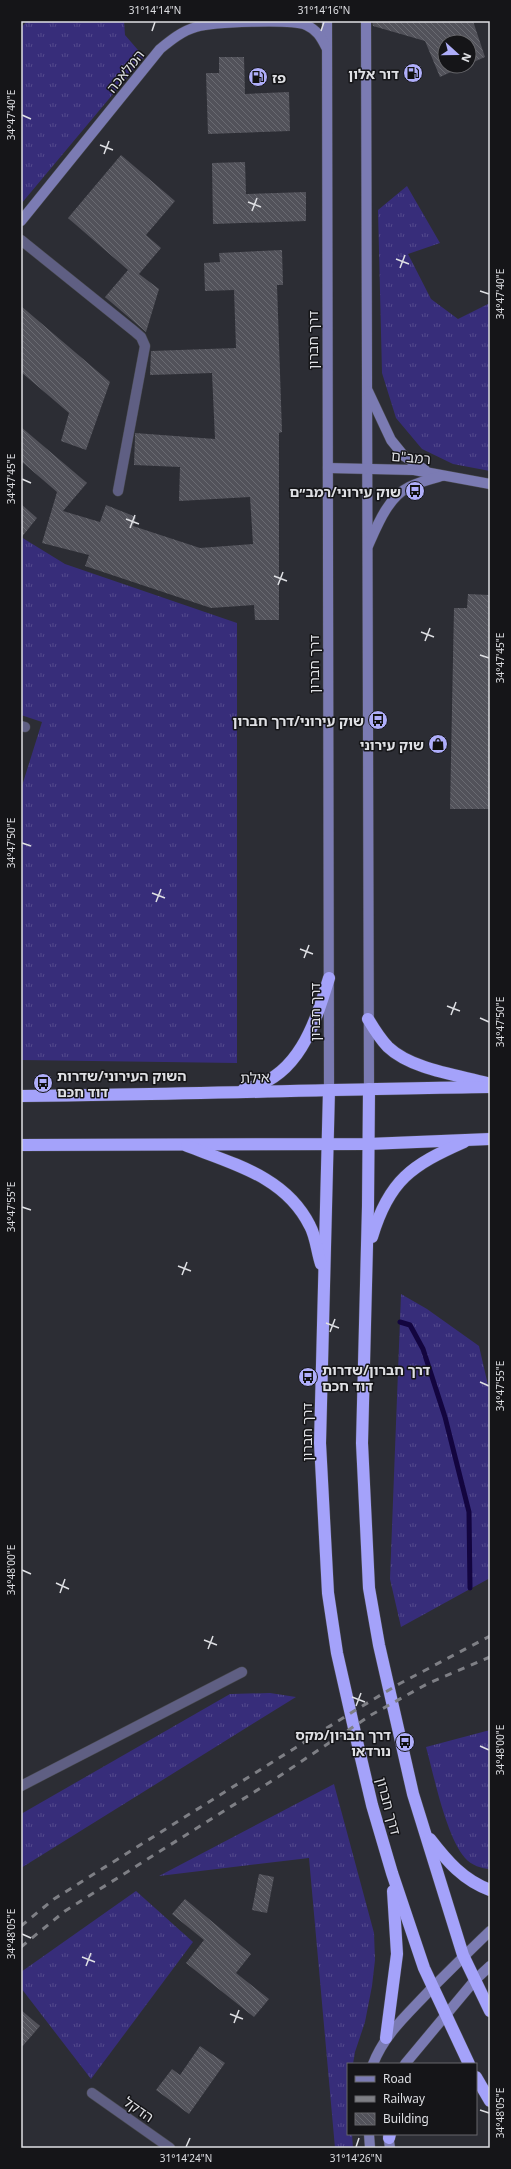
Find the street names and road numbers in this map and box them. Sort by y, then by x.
street label: המלאכה [102,46,148,96]
street label: דרך חברון [303,310,322,369]
street label: רמב"ם [390,446,432,468]
street label: דרך חברון [304,634,323,693]
street label: דרך חברון [305,982,324,1041]
street label: אילת [240,1067,270,1087]
street label: דרך חברון [297,1402,316,1461]
street label: דרך חברון [372,1775,406,1837]
street label: הדקל [120,2092,158,2126]

